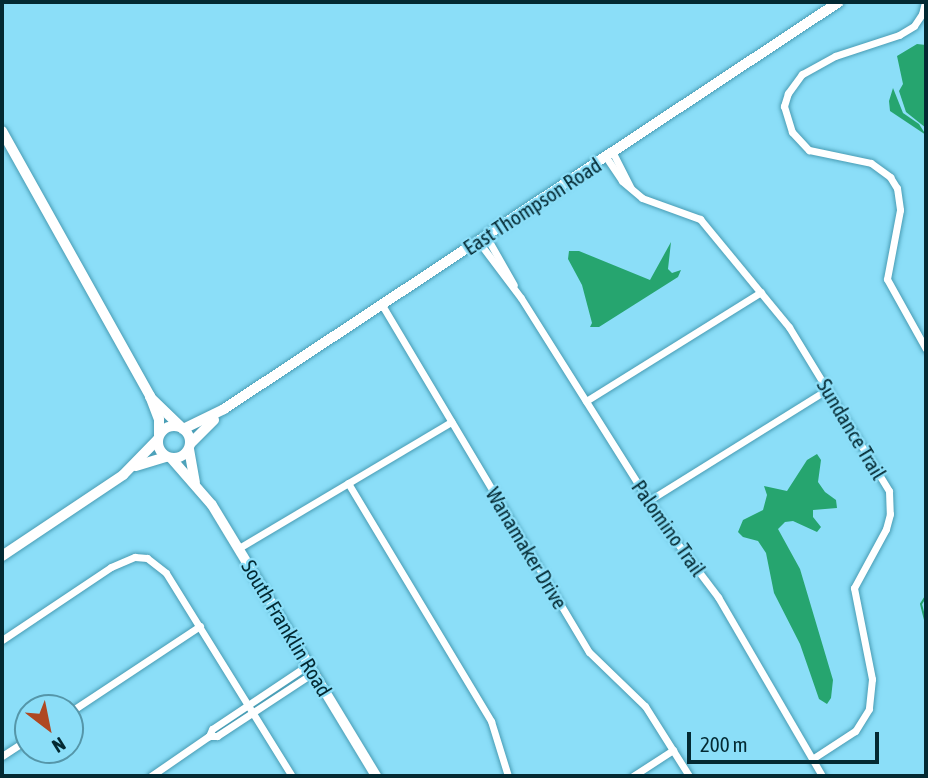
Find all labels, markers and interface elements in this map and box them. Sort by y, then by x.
street label: East Thompson Road [458,152,606,260]
street label: Sundance Trail [812,374,892,484]
street label: Palomino Trail [627,475,711,581]
street label: Wanamaker Drive [481,483,573,613]
street label: South Franklin Road [236,555,338,701]
north arrow [14,694,84,764]
scale bar [690,718,883,762]
text: 200 m [700,732,748,756]
text: N [48,733,70,757]

